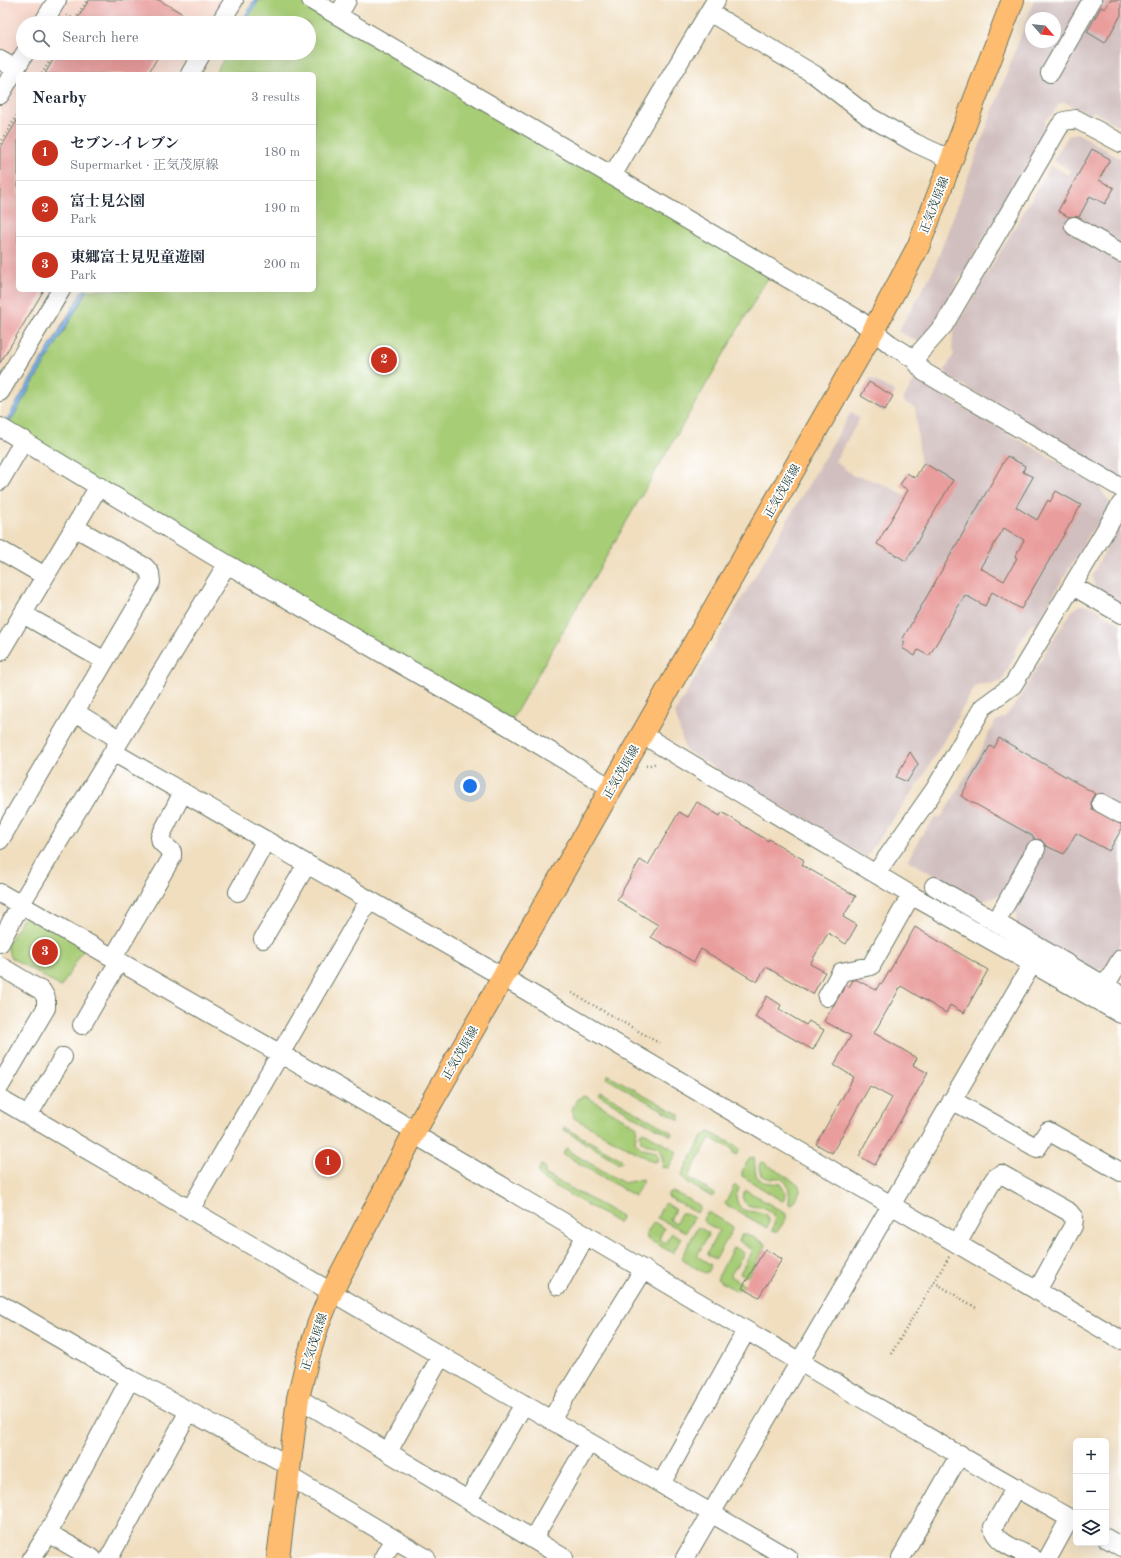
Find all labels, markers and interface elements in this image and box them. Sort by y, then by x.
north arrow [1025,12,1061,48]
search box [16,16,316,60]
icon: search [30,27,52,49]
text: Search here [62,31,139,46]
text: Nearby [32,90,87,107]
text: 3 results [251,91,300,104]
text: セブン-イレブン [70,137,179,152]
text: 1 [41,146,49,159]
text: 180 m [263,146,300,159]
text: Supermarket · 正気茂原線 [70,159,218,172]
street label: 正気茂原線 [917,174,951,236]
text: 富士見公園 [70,195,145,210]
text: 2 [41,202,49,215]
text: 190 m [263,202,300,215]
text: Park [70,213,97,226]
text: 東郷富士見児童遊園 [70,251,205,266]
text: 3 [41,258,49,271]
text: 200 m [263,258,300,271]
text: Park [70,269,97,282]
pin: 2 [371,345,397,375]
street label: 正気茂原線 [761,462,803,520]
street label: 正気茂原線 [600,743,642,801]
your location [460,776,480,796]
pin: 3 [32,937,58,967]
street label: 正気茂原線 [439,1024,481,1082]
pin: 1 [315,1147,341,1177]
street label: 正気茂原線 [298,1311,330,1373]
map controls [1073,1438,1109,1546]
button: + [1073,1438,1109,1474]
button: − [1073,1474,1109,1510]
button: layers [1073,1510,1109,1546]

